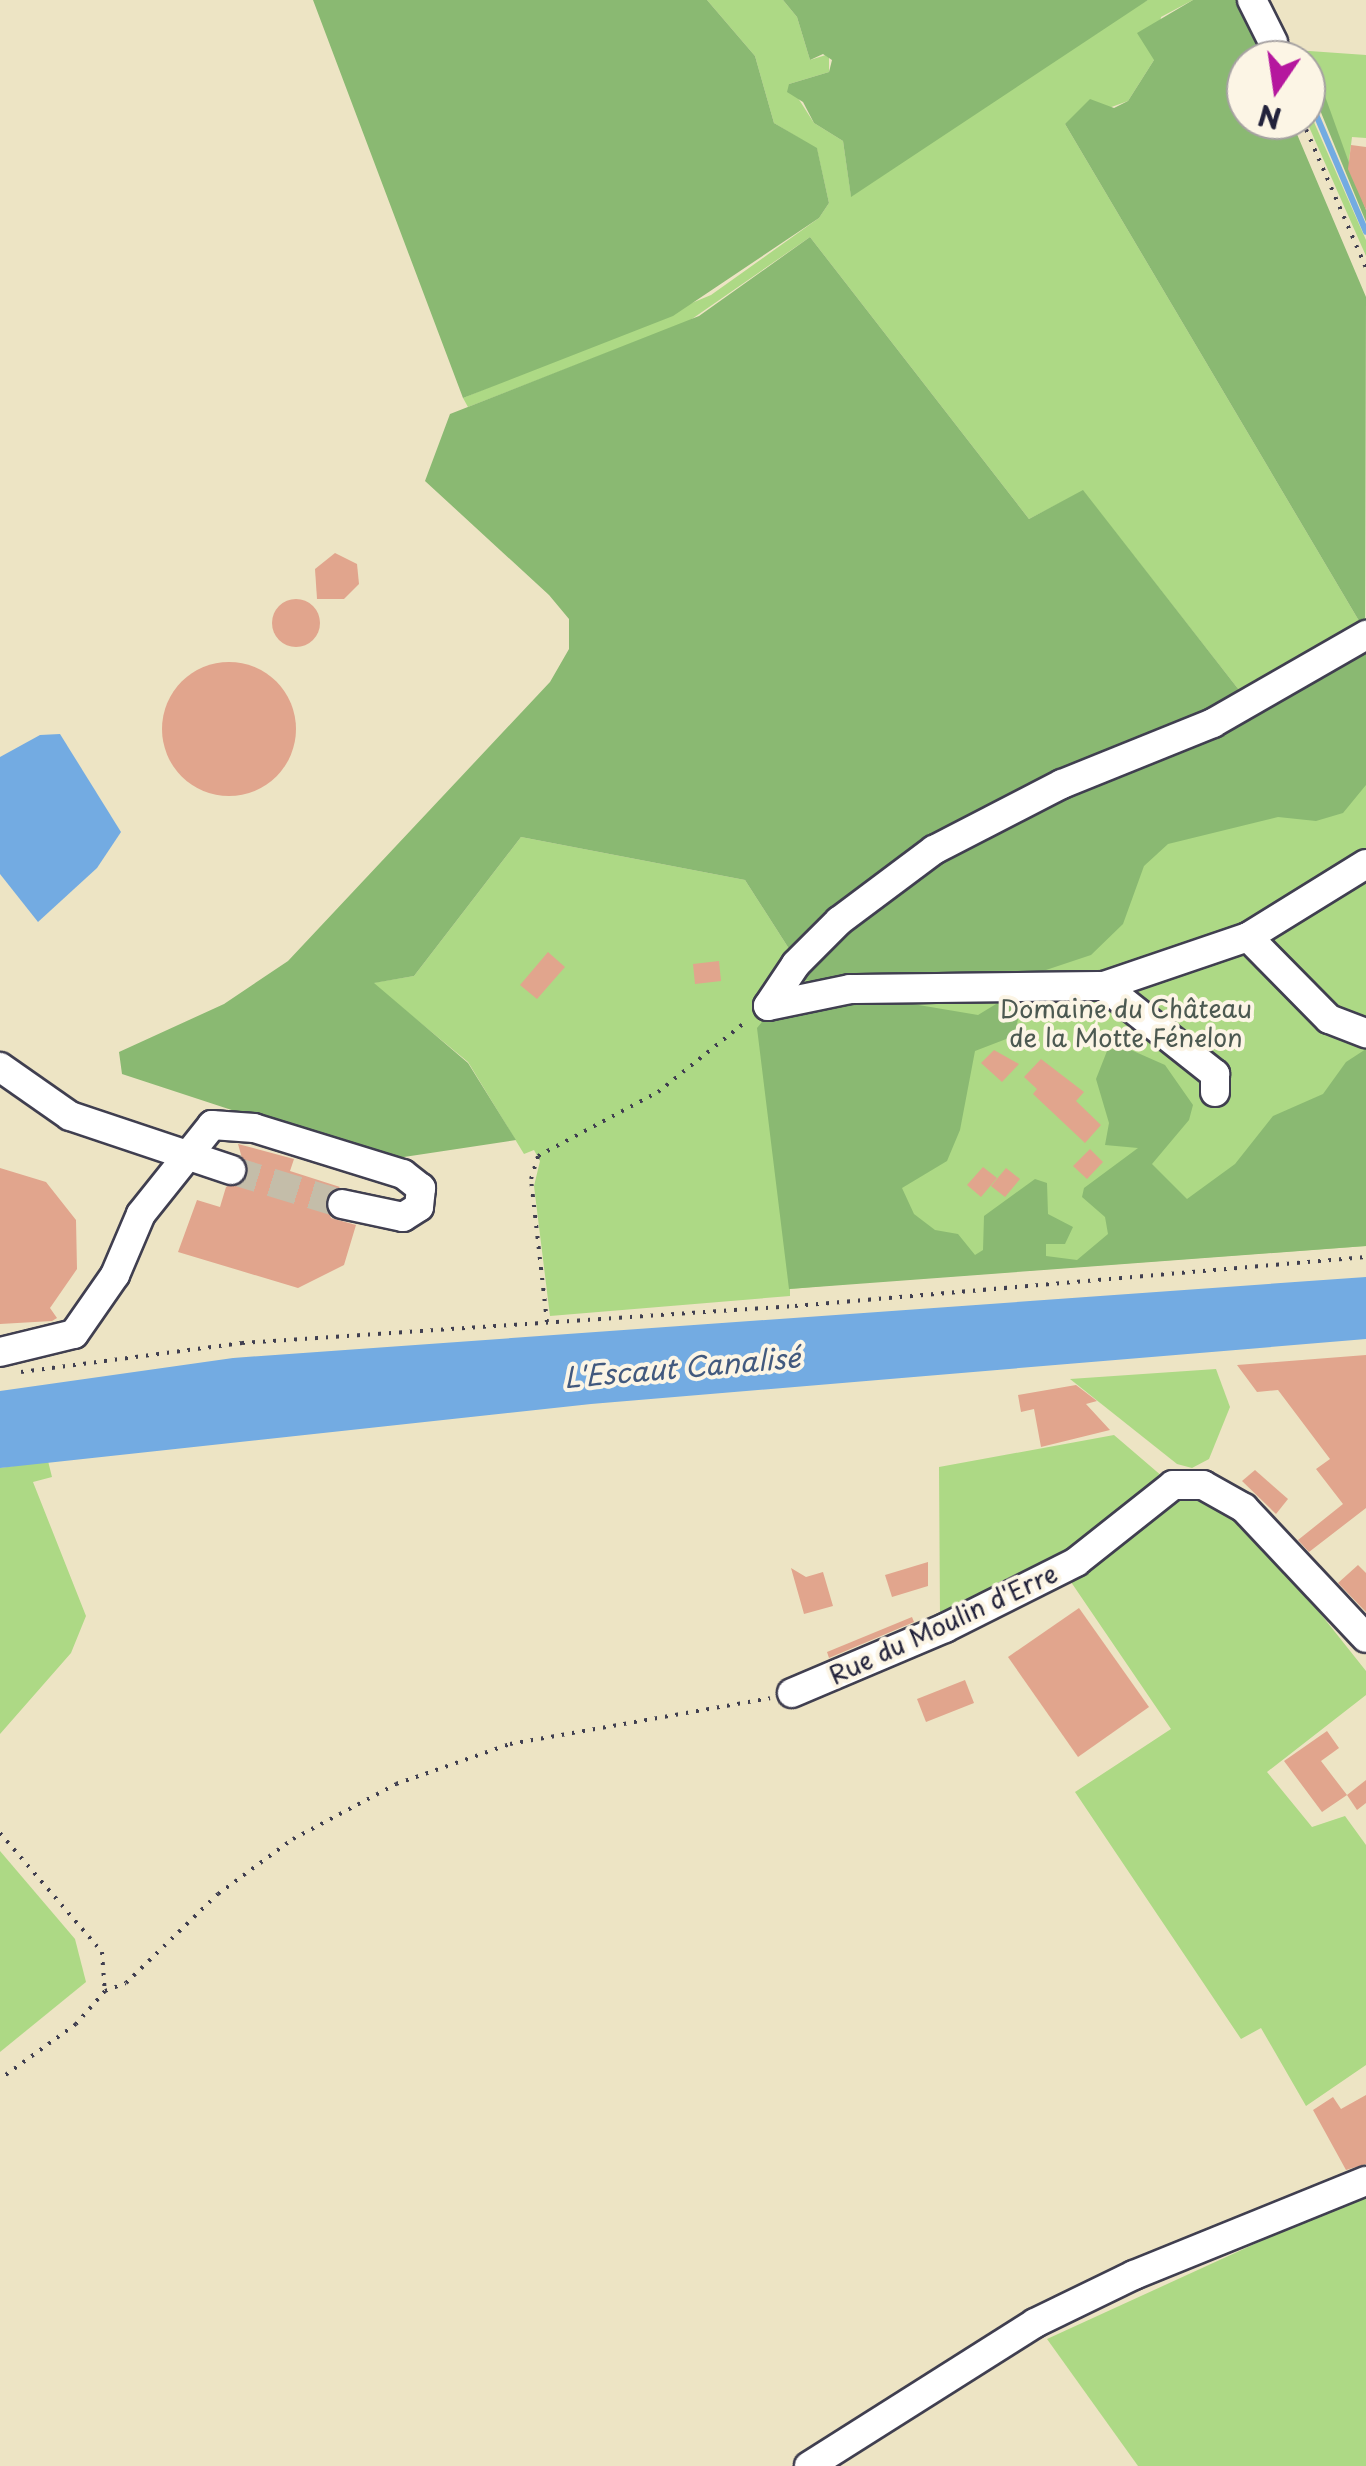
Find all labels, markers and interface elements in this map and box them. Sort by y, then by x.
north arrow [1226,40,1326,140]
text: N [1254,94,1285,141]
park label: Domaine du Château de la Motte Fénelon [999,994,1253,1053]
water label: L'Escaut Canalisé [562,1340,802,1394]
street label: Rue du Moulin d'Erre [822,1557,1064,1691]

